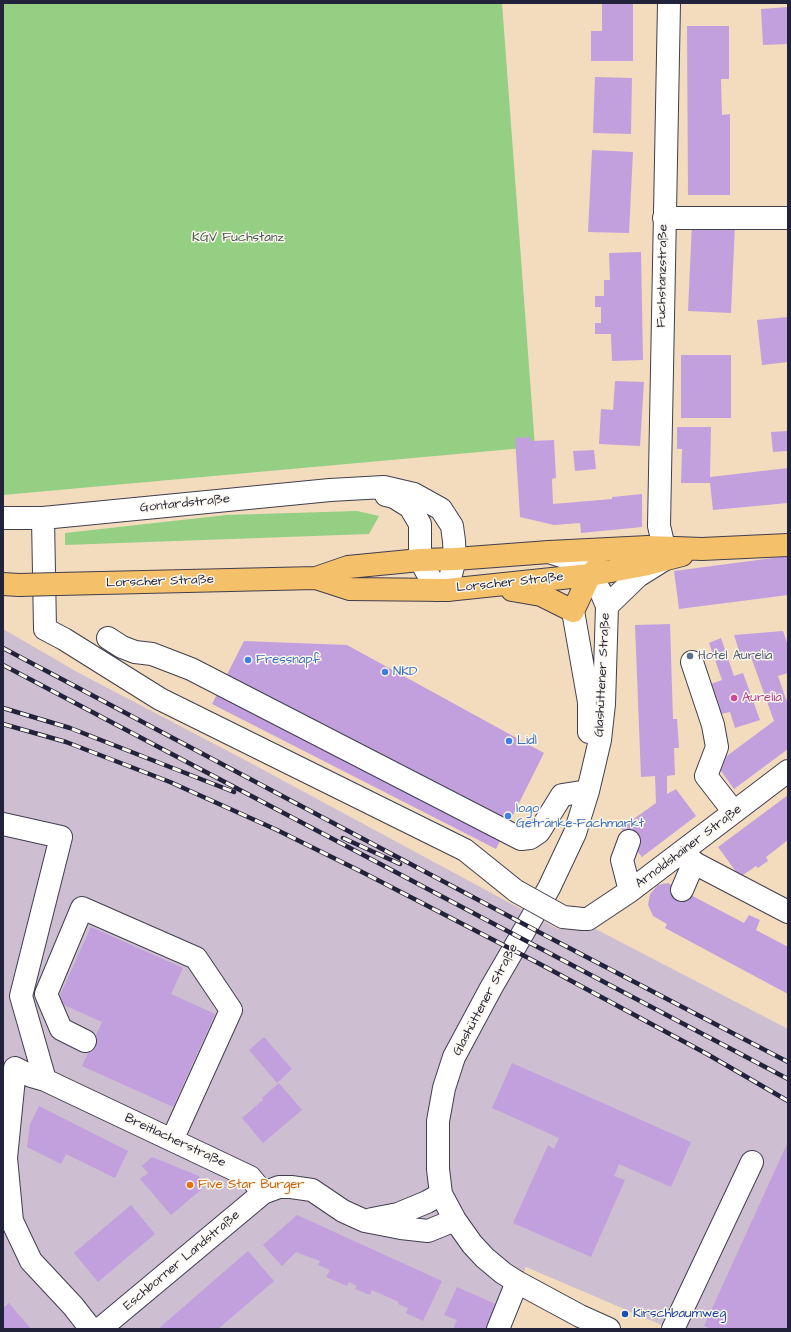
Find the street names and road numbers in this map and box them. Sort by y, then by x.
street label: Fuchstanzstraße [654,224,672,328]
street label: Gontardstraße [139,492,231,516]
street label: Lorscher Straße [456,570,564,596]
street label: Lorscher Straße [106,572,214,592]
street label: Glashüttener Straße [592,613,614,737]
street label: Arnoldshainer Straße [633,802,745,892]
street label: Glashüttener Straße [450,941,522,1059]
street label: Breitlacherstraße [122,1111,228,1171]
street label: Eschborner Landstraße [121,1208,243,1314]

